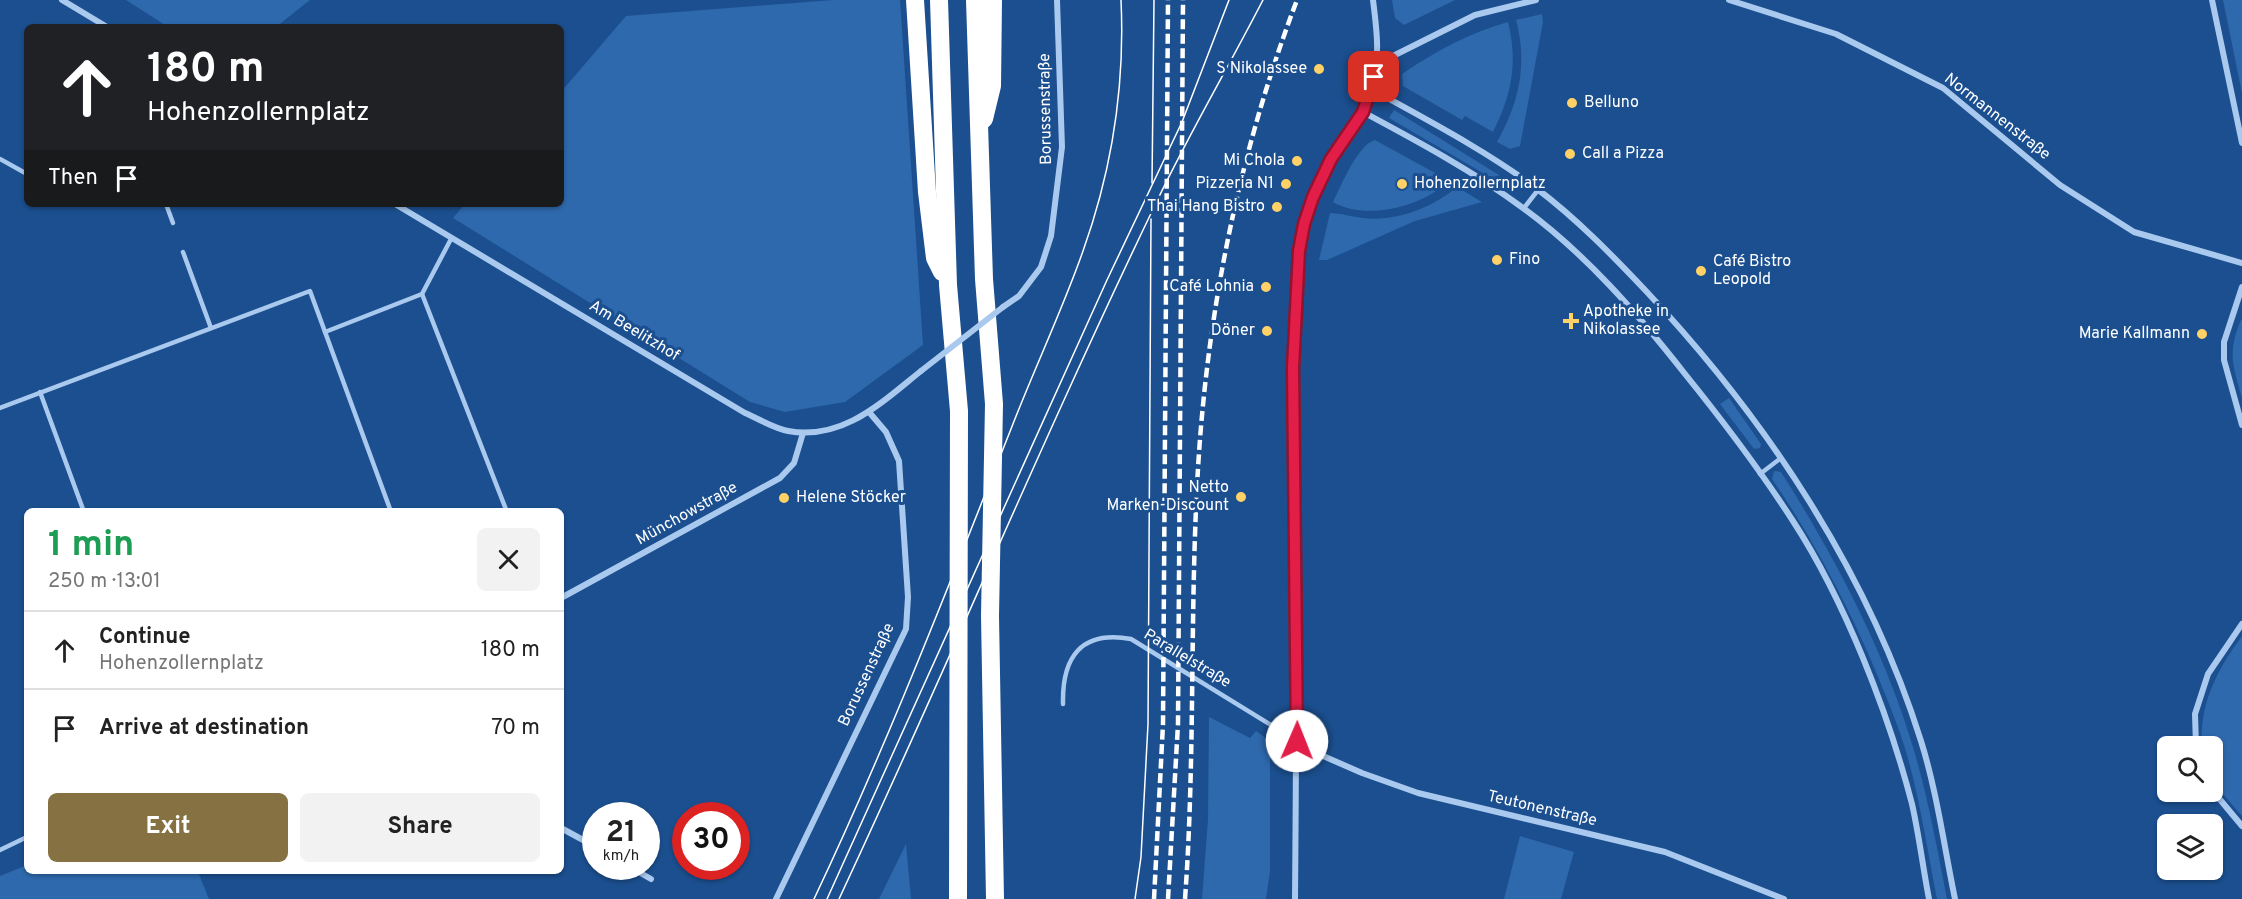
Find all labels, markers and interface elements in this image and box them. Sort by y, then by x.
text: 180 m [147,44,264,97]
icon: ahead [48,48,126,126]
pin [1348,51,1399,102]
street label: Borussenstraße [1035,53,1057,165]
place label: S Nikolassee [1216,59,1307,79]
icon: arrive [1357,60,1390,93]
marker: S Nikolassee [1312,62,1326,76]
street label: Normannenstraße [1940,69,2054,165]
place label: Belluno [1584,93,1639,113]
text: Hohenzollernplatz [147,96,370,130]
marker: Belluno [1565,96,1579,110]
place label: Call a Pizza [1582,144,1664,164]
marker: Call a Pizza [1563,147,1577,161]
place label: Mi Chola [1223,151,1285,171]
marker: Mi Chola [1290,154,1304,168]
icon: arrive [110,162,143,195]
text: Then [48,165,98,192]
place label: Pizzeria N1 [1195,174,1274,194]
place label: Hohenzollernplatz [1414,174,1546,194]
marker: Pizzeria N1 [1279,177,1293,191]
marker: Hohenzollernplatz [1395,177,1409,191]
place label: Thai Hang Bistro [1147,197,1265,217]
marker: Thai Hang Bistro [1270,200,1284,214]
place label: Fino [1509,250,1540,270]
place label: Café Bistro Leopold [1713,252,1791,290]
marker: Fino [1490,253,1504,267]
marker: Café Bistro Leopold [1694,264,1708,278]
place label: Café Lohnia [1169,277,1254,297]
marker: Café Lohnia [1259,280,1273,294]
street label: Am Beelitzhof [585,296,683,366]
place label: Apotheke in Nikolassee [1583,302,1669,340]
marker: Apotheke in Nikolassee [1564,314,1578,328]
place label: Döner [1211,321,1255,341]
marker: Döner [1260,324,1274,338]
place label: Marie Kallmann [2079,324,2190,344]
marker: Marie Kallmann [2195,327,2209,341]
street label: Münchowstraße [633,478,741,550]
place label: Netto Marken-Discount [1107,478,1229,516]
place label: Helene Stöcker [796,488,906,508]
marker: Netto Marken-Discount [1234,490,1248,504]
marker: Helene Stöcker [777,491,791,505]
text: 1 min [48,523,134,569]
button: close [477,528,540,591]
text: 250 m · 13:01 [48,569,161,595]
street label: Borussenstraße [834,620,900,730]
text: Continue [99,624,190,651]
street label: Parallelstraße [1140,625,1234,693]
icon: ahead [48,634,81,667]
text: 180 m [481,637,540,664]
text: Hohenzollernplatz [99,651,264,677]
position arrow [1265,709,1329,773]
icon: arrive [48,712,81,745]
text: Arrive at destination [99,715,309,742]
text: 70 m [491,715,540,742]
map controls [2157,736,2223,880]
button: search [2157,736,2223,802]
street label: Teutonenstraße [1485,787,1599,831]
button: Exit [48,793,288,862]
button: Share [300,793,540,862]
speed limit sign: 30 [672,802,750,880]
button: layers [2157,814,2223,880]
text: 21 [606,815,636,852]
text: km/h [603,847,639,866]

